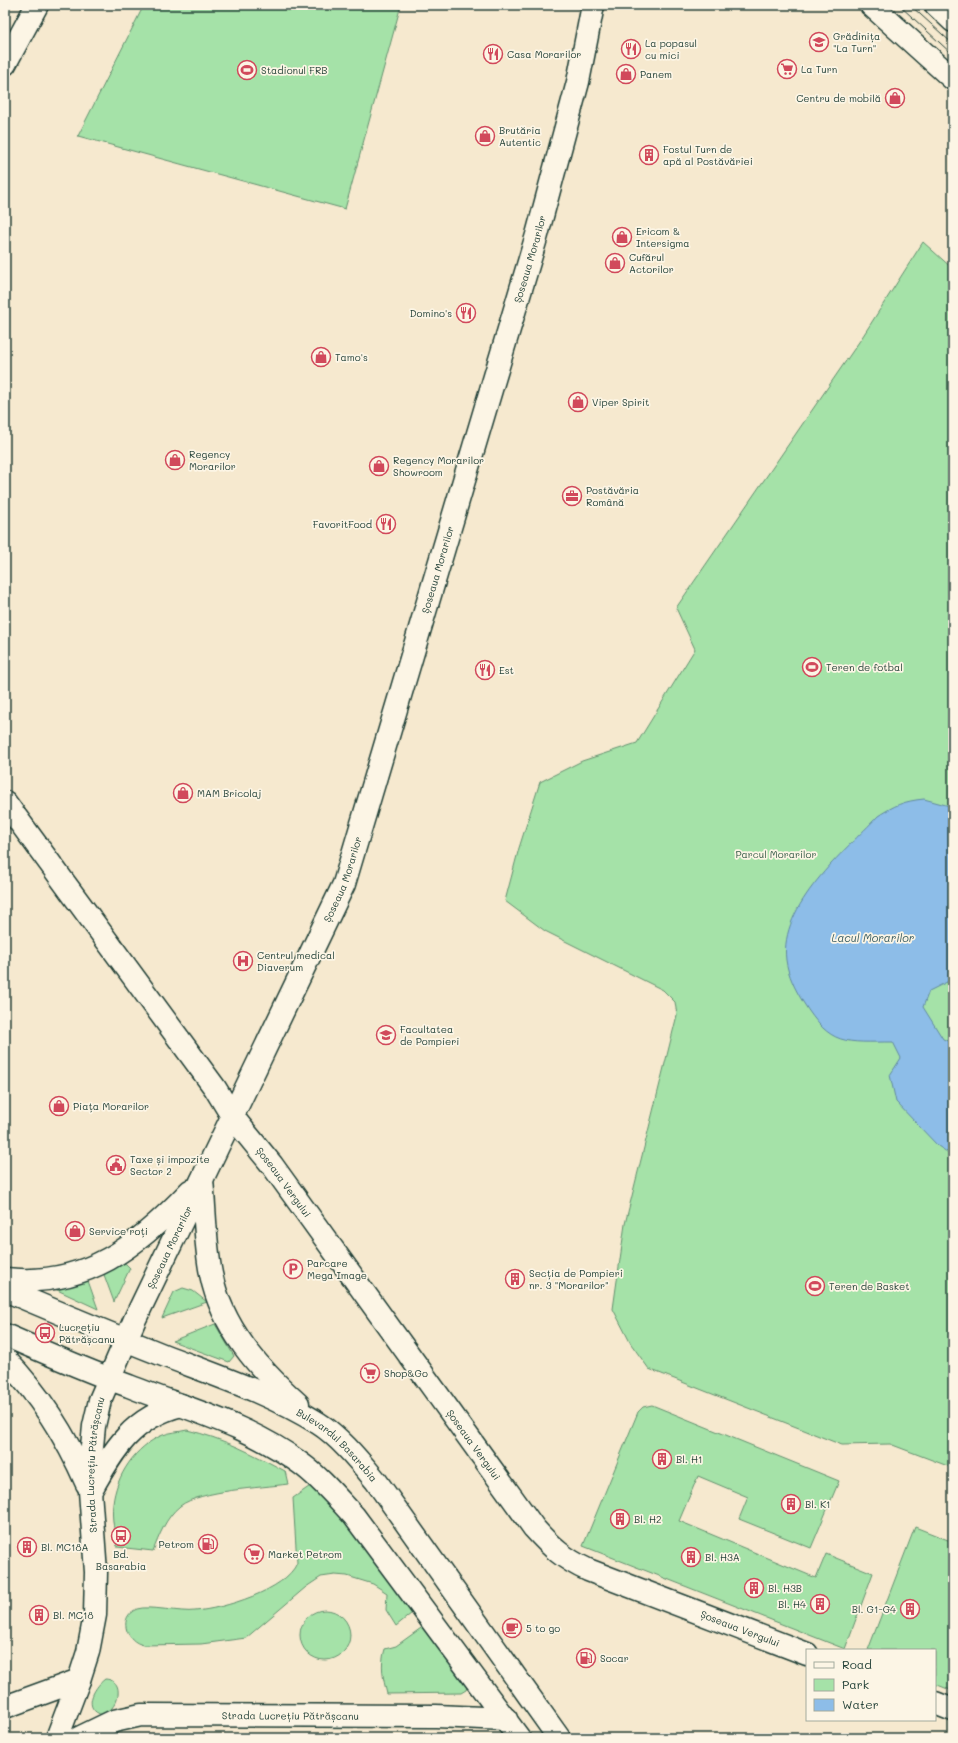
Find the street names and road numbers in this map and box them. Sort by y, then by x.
street label: Șoseaua Morarilor [510,214,549,304]
street label: Șoseaua Morarilor [418,524,457,615]
street label: Șoseaua Morarilor [320,835,365,924]
street label: Șoseaua Vergului [253,1144,314,1220]
street label: Șoseaua Morarilor [144,1203,195,1291]
street label: Strada Lucrețiu Pătrășcanu [83,1394,108,1533]
street label: Bulevardul Basarabia [294,1405,381,1485]
street label: Șoseaua Vergului [444,1406,504,1483]
street label: Șoseaua Vergului [699,1607,782,1650]
street label: Strada Lucrețiu Pătrășcanu [222,1708,359,1723]

